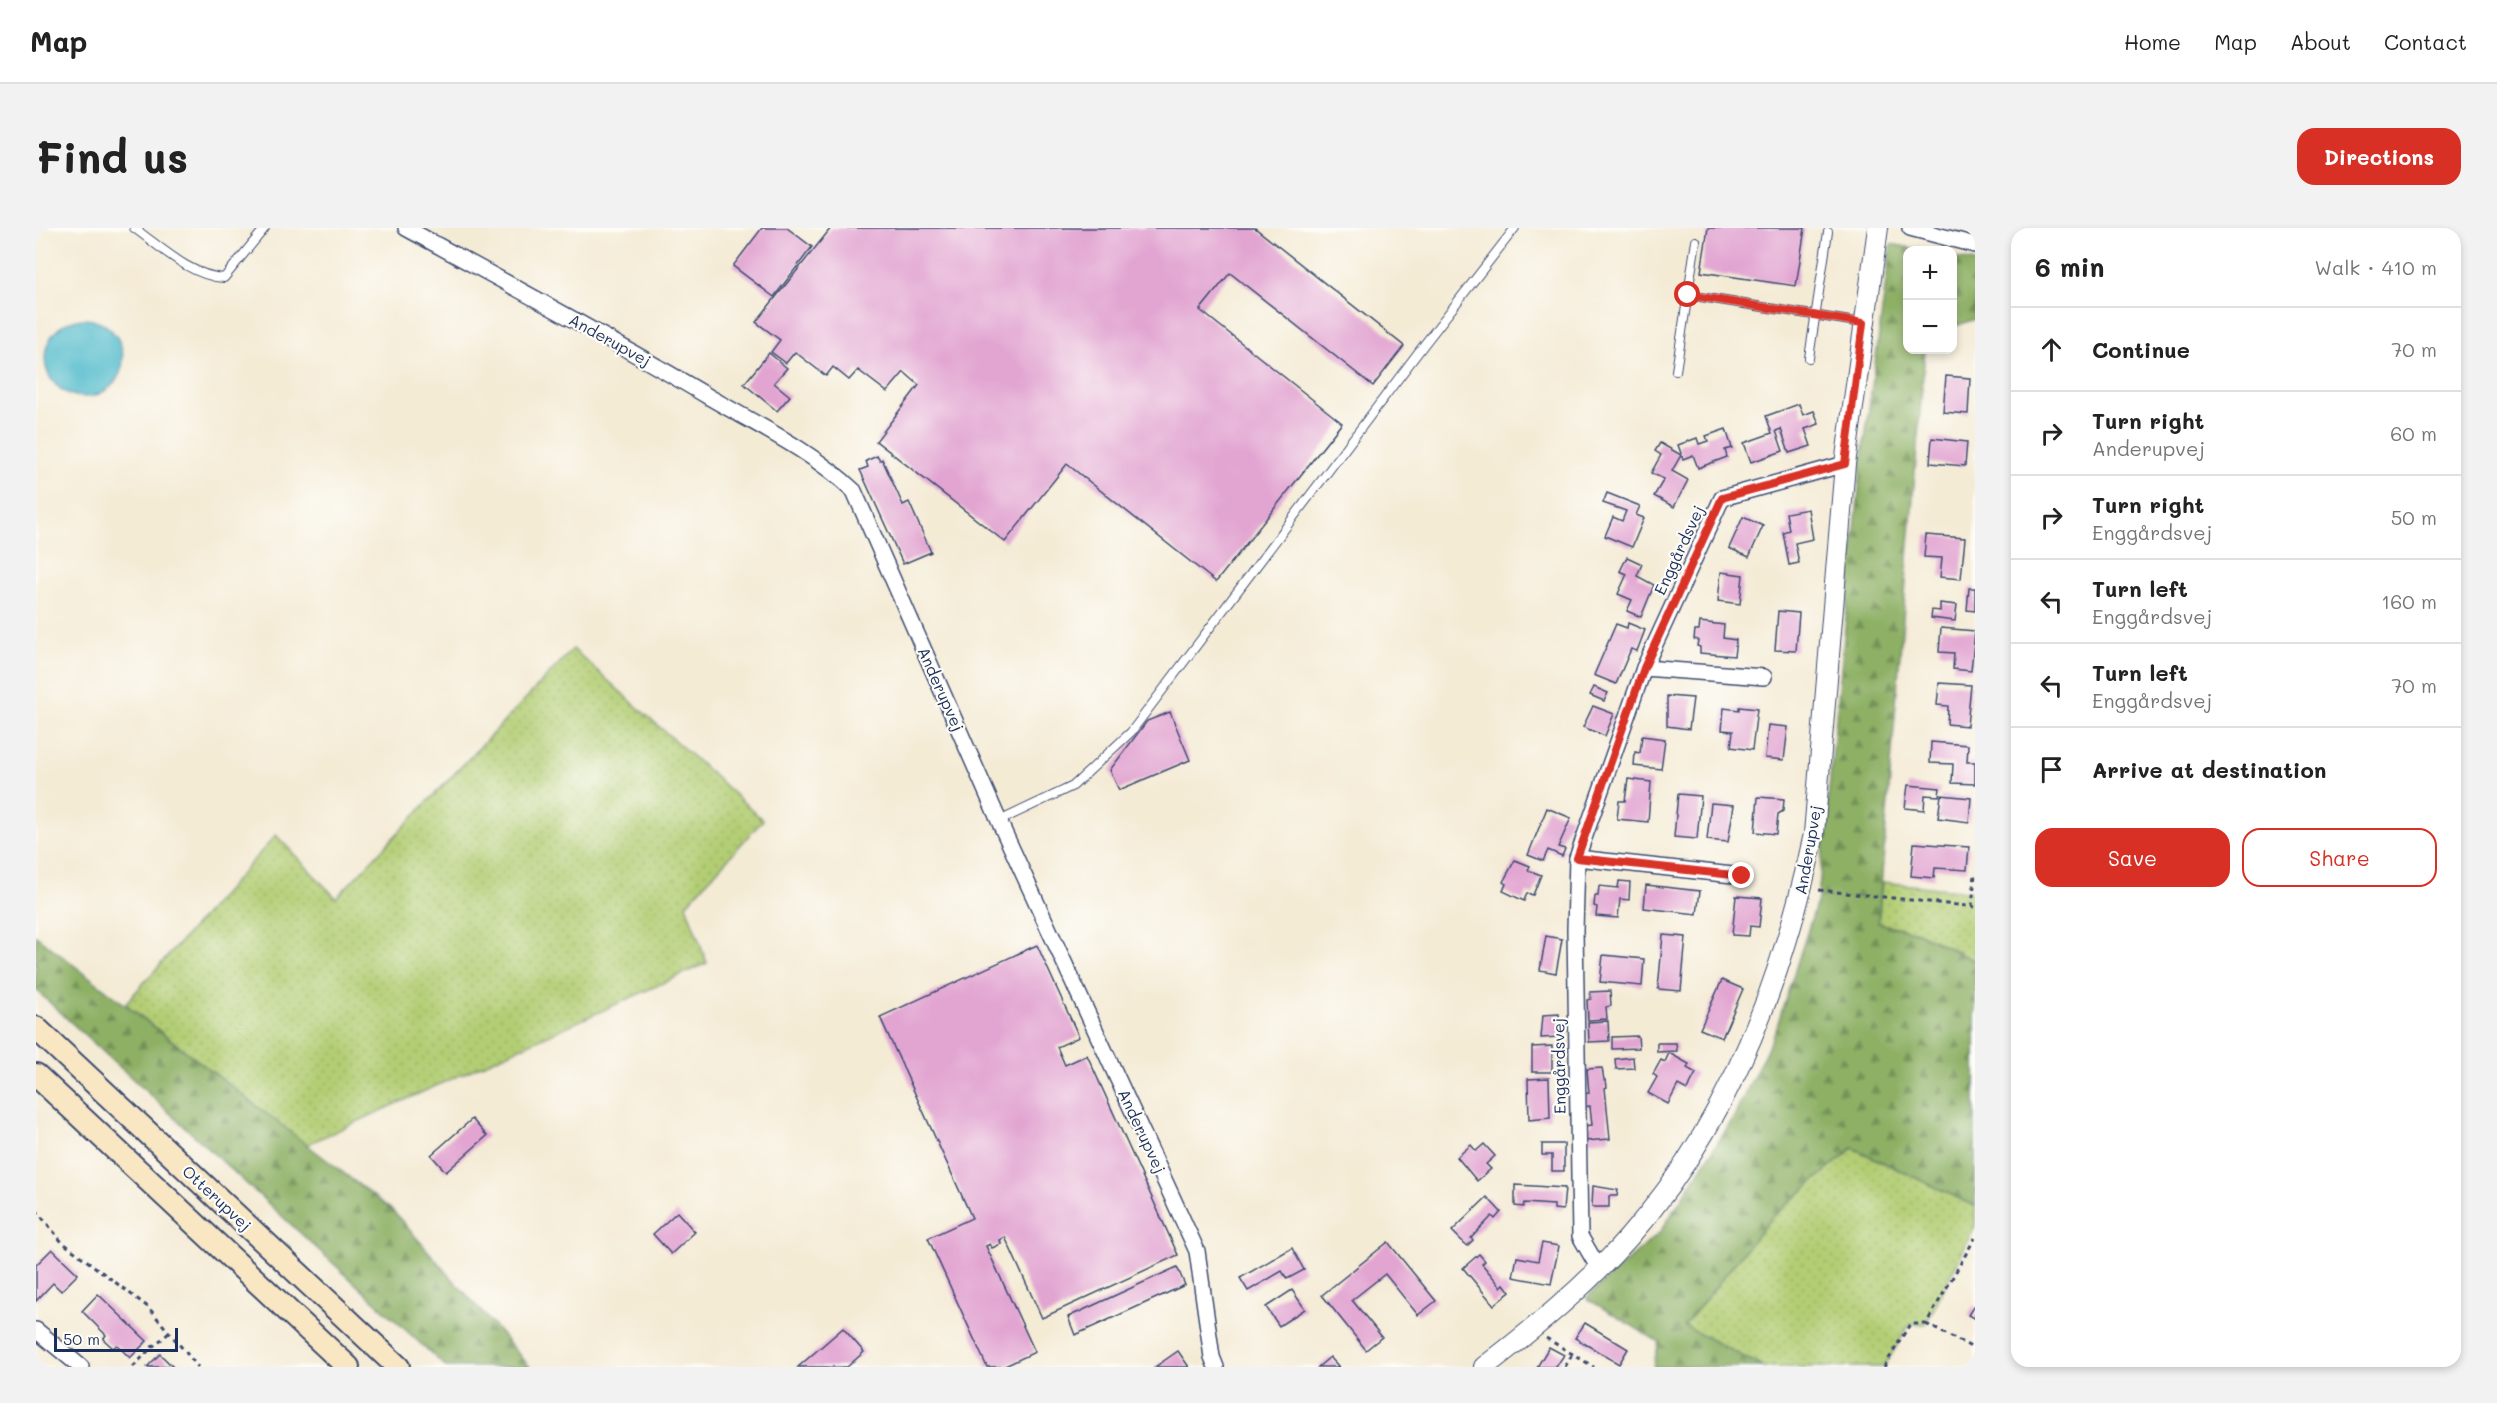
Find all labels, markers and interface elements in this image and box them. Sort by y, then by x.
text: Map [30,23,87,59]
text: Home [2124,28,2181,55]
text: Map [2214,28,2257,55]
text: About [2290,28,2351,55]
text: Contact [2384,28,2467,55]
button: Directions [2297,128,2461,185]
text: Find us [36,129,188,184]
map controls [1903,246,1957,354]
button: + [1903,246,1957,300]
text: 6 min [2035,250,2104,284]
text: Walk · 410 m [2314,254,2437,280]
route start [1674,281,1700,307]
button: − [1903,300,1957,354]
street label: Anderupvej [566,308,655,371]
icon: ahead [2035,333,2068,366]
text: Continue [2092,335,2190,364]
text: 70 m [2391,336,2437,362]
text: Turn right [2092,406,2204,435]
icon: right [2035,417,2068,450]
text: 60 m [2390,420,2437,446]
text: Anderupvej [2092,435,2205,461]
text: Turn right [2092,490,2204,519]
icon: right [2035,501,2068,534]
street label: Enggårdsvej [1649,502,1708,598]
text: 50 m [2391,504,2437,530]
text: Enggårdsvej [2092,519,2212,545]
text: Turn left [2092,574,2188,603]
icon: left [2035,585,2068,618]
text: 160 m [2381,588,2437,614]
text: Enggårdsvej [2092,603,2212,629]
street label: Anderupvej [913,643,969,734]
text: Turn left [2092,658,2188,687]
icon: left [2035,669,2068,702]
text: 70 m [2391,672,2437,698]
text: Enggårdsvej [2092,687,2212,713]
icon: arrive [2035,753,2068,786]
text: Arrive at destination [2092,755,2327,784]
street label: Anderupvej [1789,804,1826,896]
button: Save [2035,828,2230,887]
button: Share [2242,828,2437,887]
route end [1728,862,1754,888]
street label: Enggårdsvej [1547,1018,1570,1114]
street label: Anderupvej [1114,1085,1171,1176]
street label: Otterupvej [178,1160,256,1235]
scale bar [54,1325,178,1352]
text: 50 m [63,1328,100,1349]

